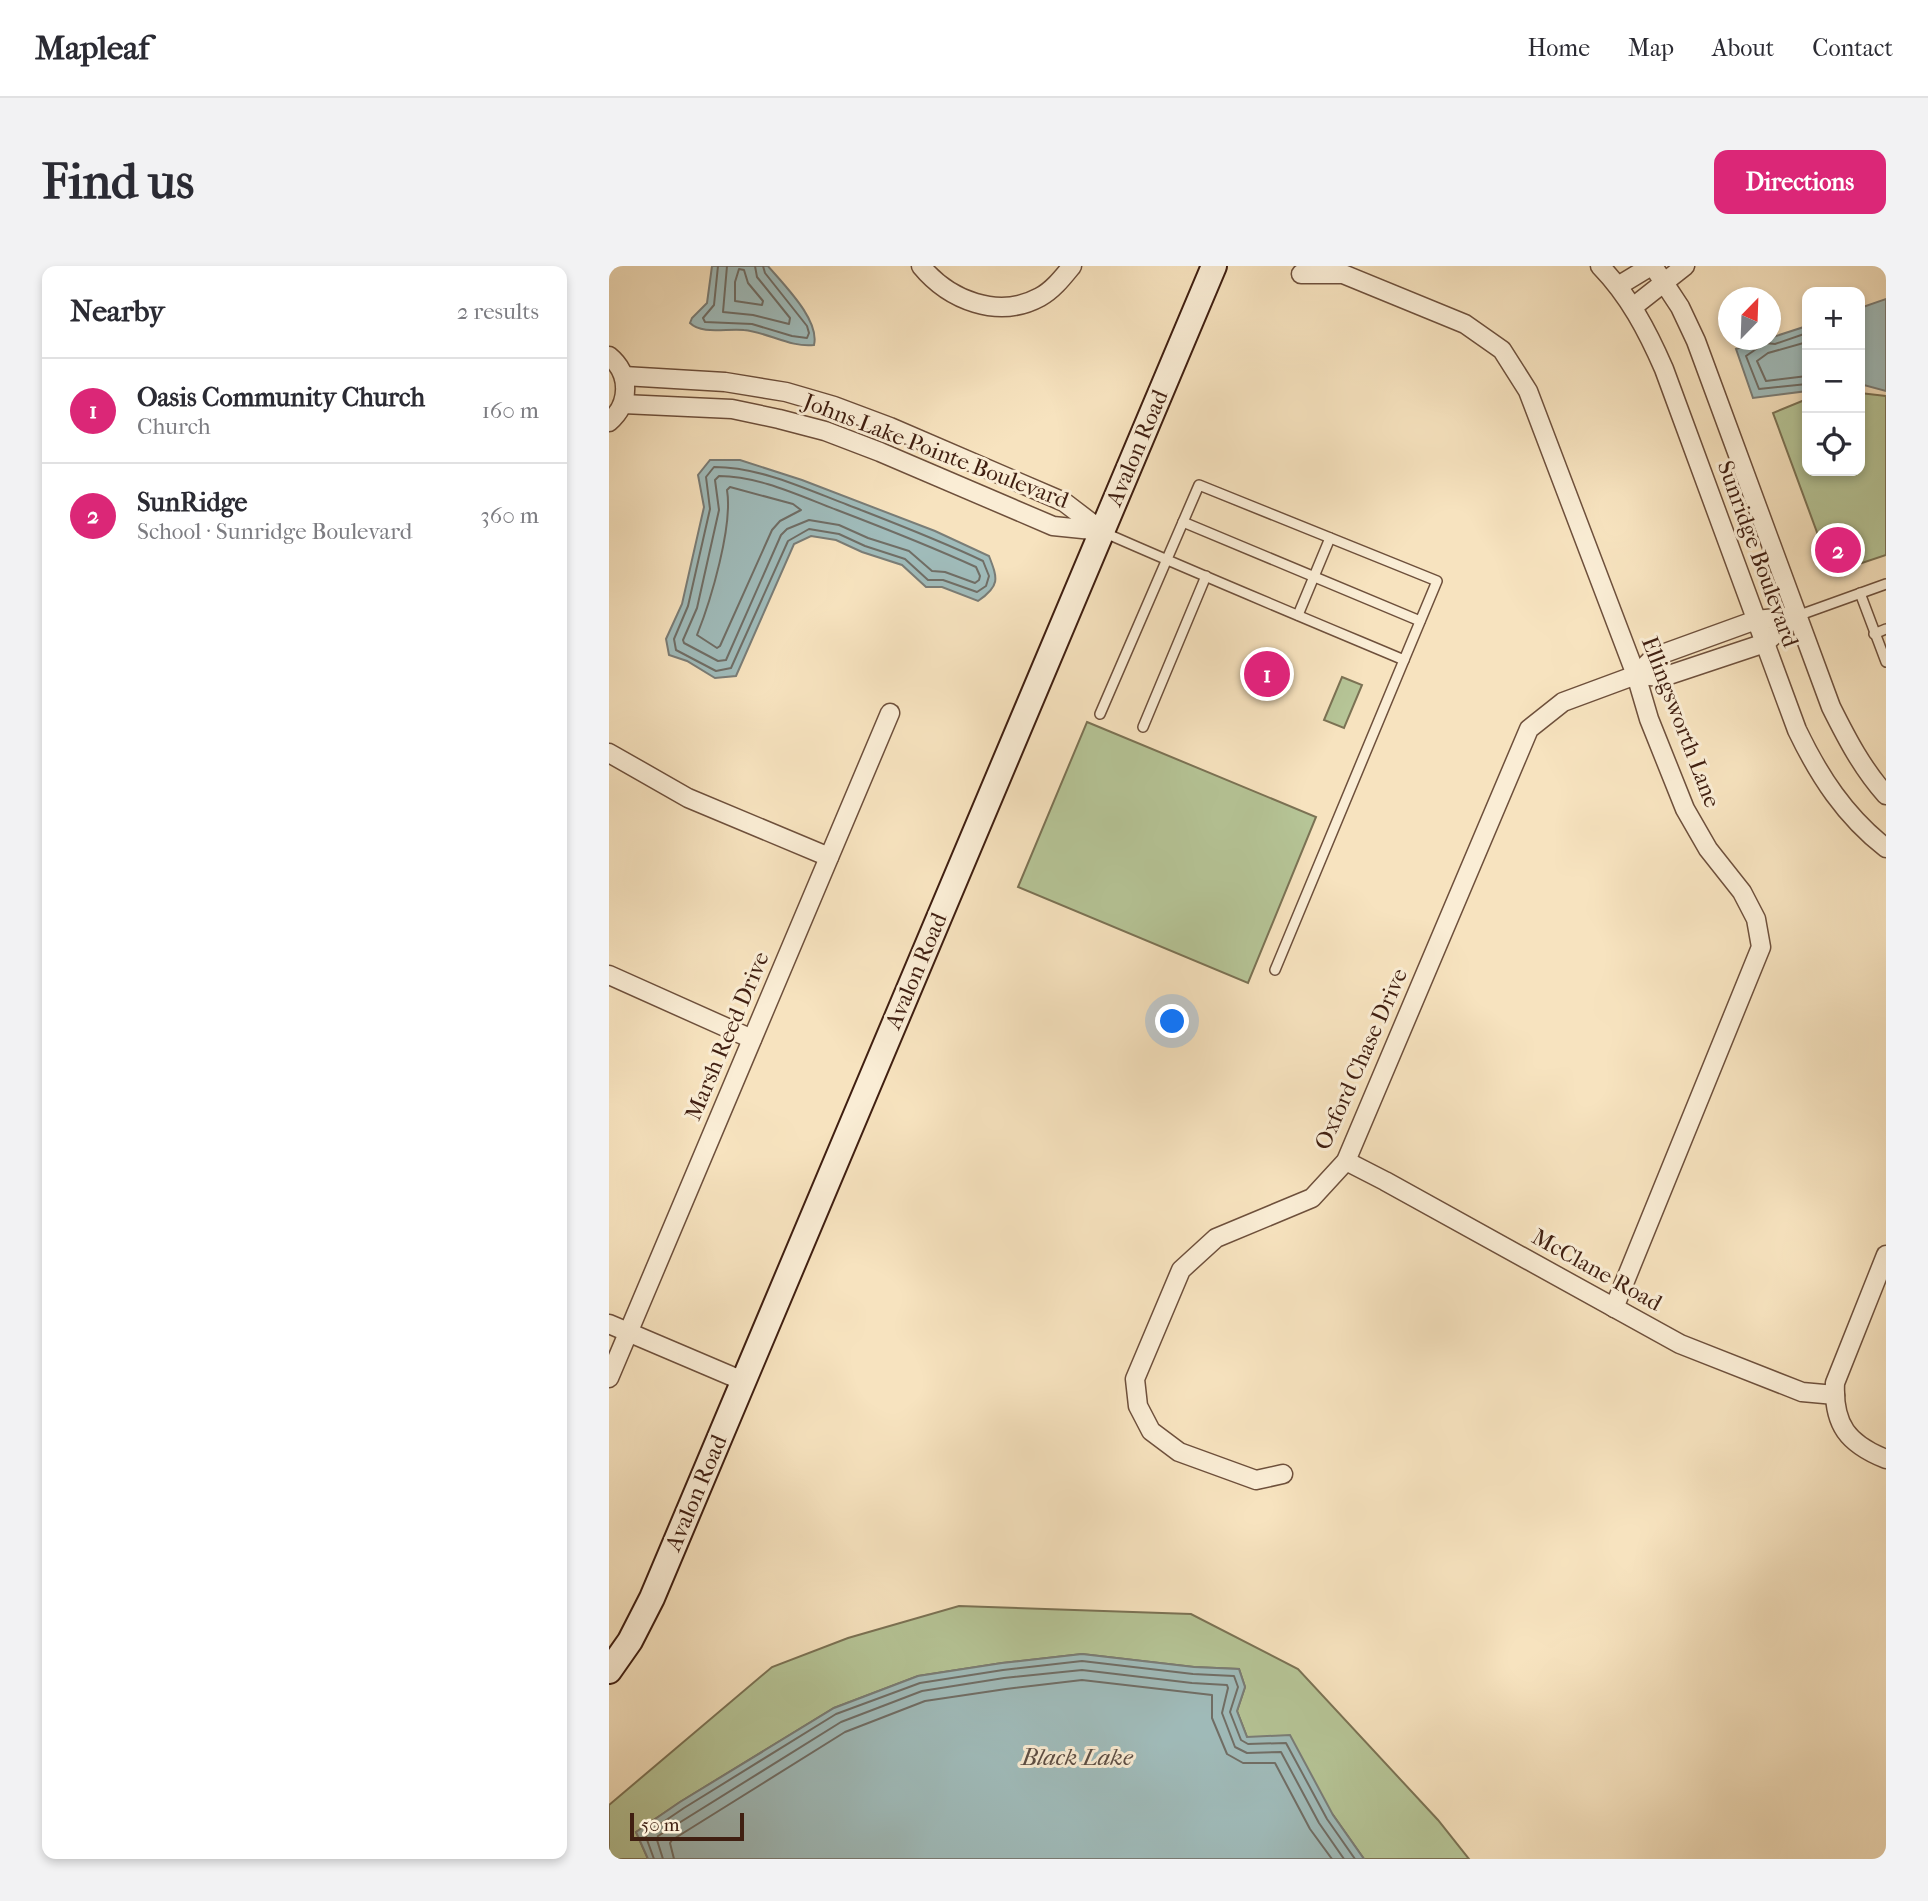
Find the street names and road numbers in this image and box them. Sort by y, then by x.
street label: Avalon Road [1100,385,1174,511]
street label: Johns Lake Pointe Boulevard [798,387,1073,514]
street label: Sunridge Boulevard [1712,457,1804,651]
street label: Ellingsworth Lane [1636,633,1726,811]
street label: Avalon Road [879,908,953,1034]
street label: Marsh Reed Drive [679,948,775,1124]
street label: Oxford Chase Drive [1309,964,1413,1154]
street label: McClane Road [1527,1223,1667,1317]
street label: Avalon Road [659,1430,733,1556]

